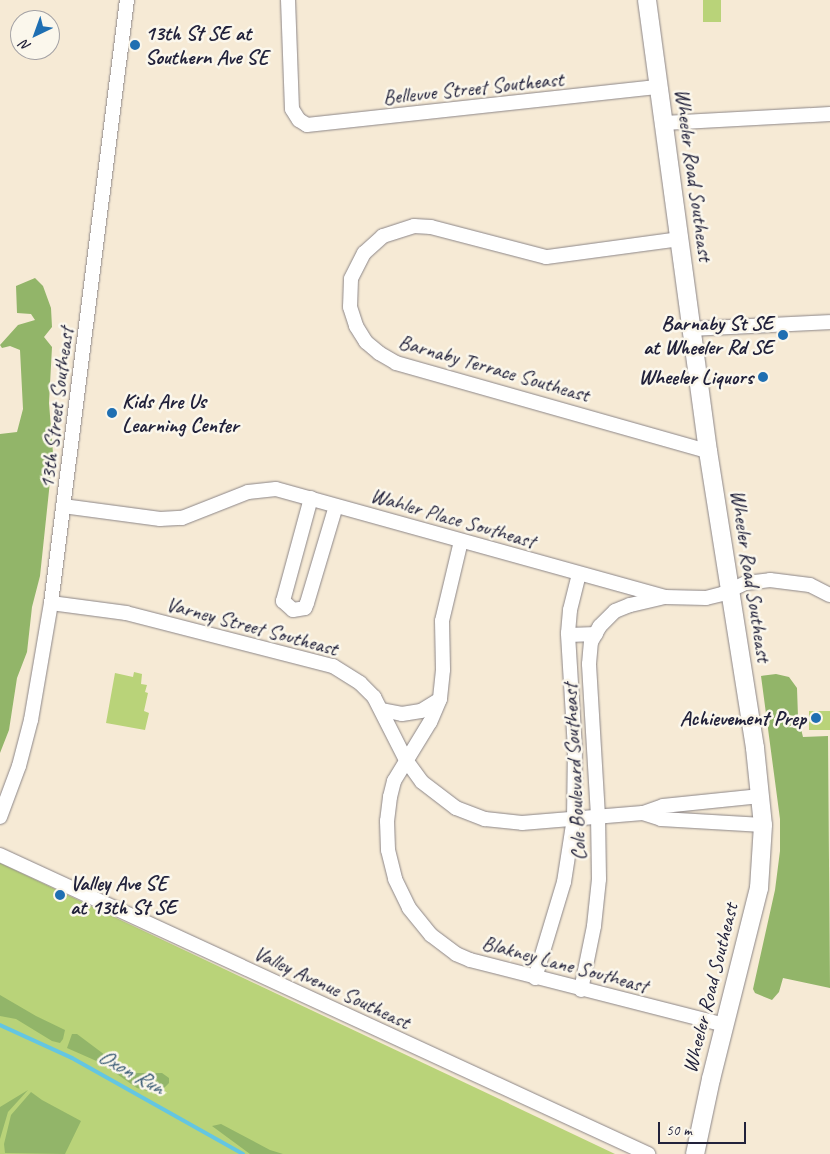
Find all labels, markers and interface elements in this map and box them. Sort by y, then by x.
north arrow [10,10,60,60]
place label: 13th St SE at Southern Ave SE [145,20,268,70]
text: N [16,37,34,55]
marker: 13th St SE at Southern Ave SE [129,39,141,51]
street label: Bellevue Street Southeast [382,66,564,110]
street label: Wheeler Road Southeast [669,87,719,263]
place label: Barnaby St SE at Wheeler Rd SE [642,310,773,360]
street label: 13th Street Southeast [34,326,78,490]
street label: Barnaby Terrace Southeast [396,329,592,407]
marker: Barnaby St SE at Wheeler Rd SE [777,329,789,341]
place label: Wheeler Liquors [638,364,753,390]
marker: Wheeler Liquors [757,371,769,383]
place label: Kids Are Us Learning Center [122,388,238,438]
marker: Kids Are Us Learning Center [106,407,118,419]
street label: Wahler Place Southeast [367,482,539,554]
street label: Wheeler Road Southeast [725,488,777,664]
street label: Varney Street Southeast [163,591,341,661]
street label: Cole Boulevard Southeast [557,682,591,862]
place label: Achievement Prep [680,705,806,731]
marker: Achievement Prep [810,712,822,724]
place label: Valley Ave SE at 13th St SE [70,870,176,920]
marker: Valley Ave SE at 13th St SE [54,889,66,901]
street label: Wheeler Road Southeast [677,900,743,1076]
street label: Blakney Lane Southeast [479,930,651,998]
street label: Valley Avenue Southeast [250,940,414,1034]
water label: Oxon Run [93,1043,169,1101]
scale bar [660,1112,748,1144]
text: 50 m [666,1121,692,1140]

